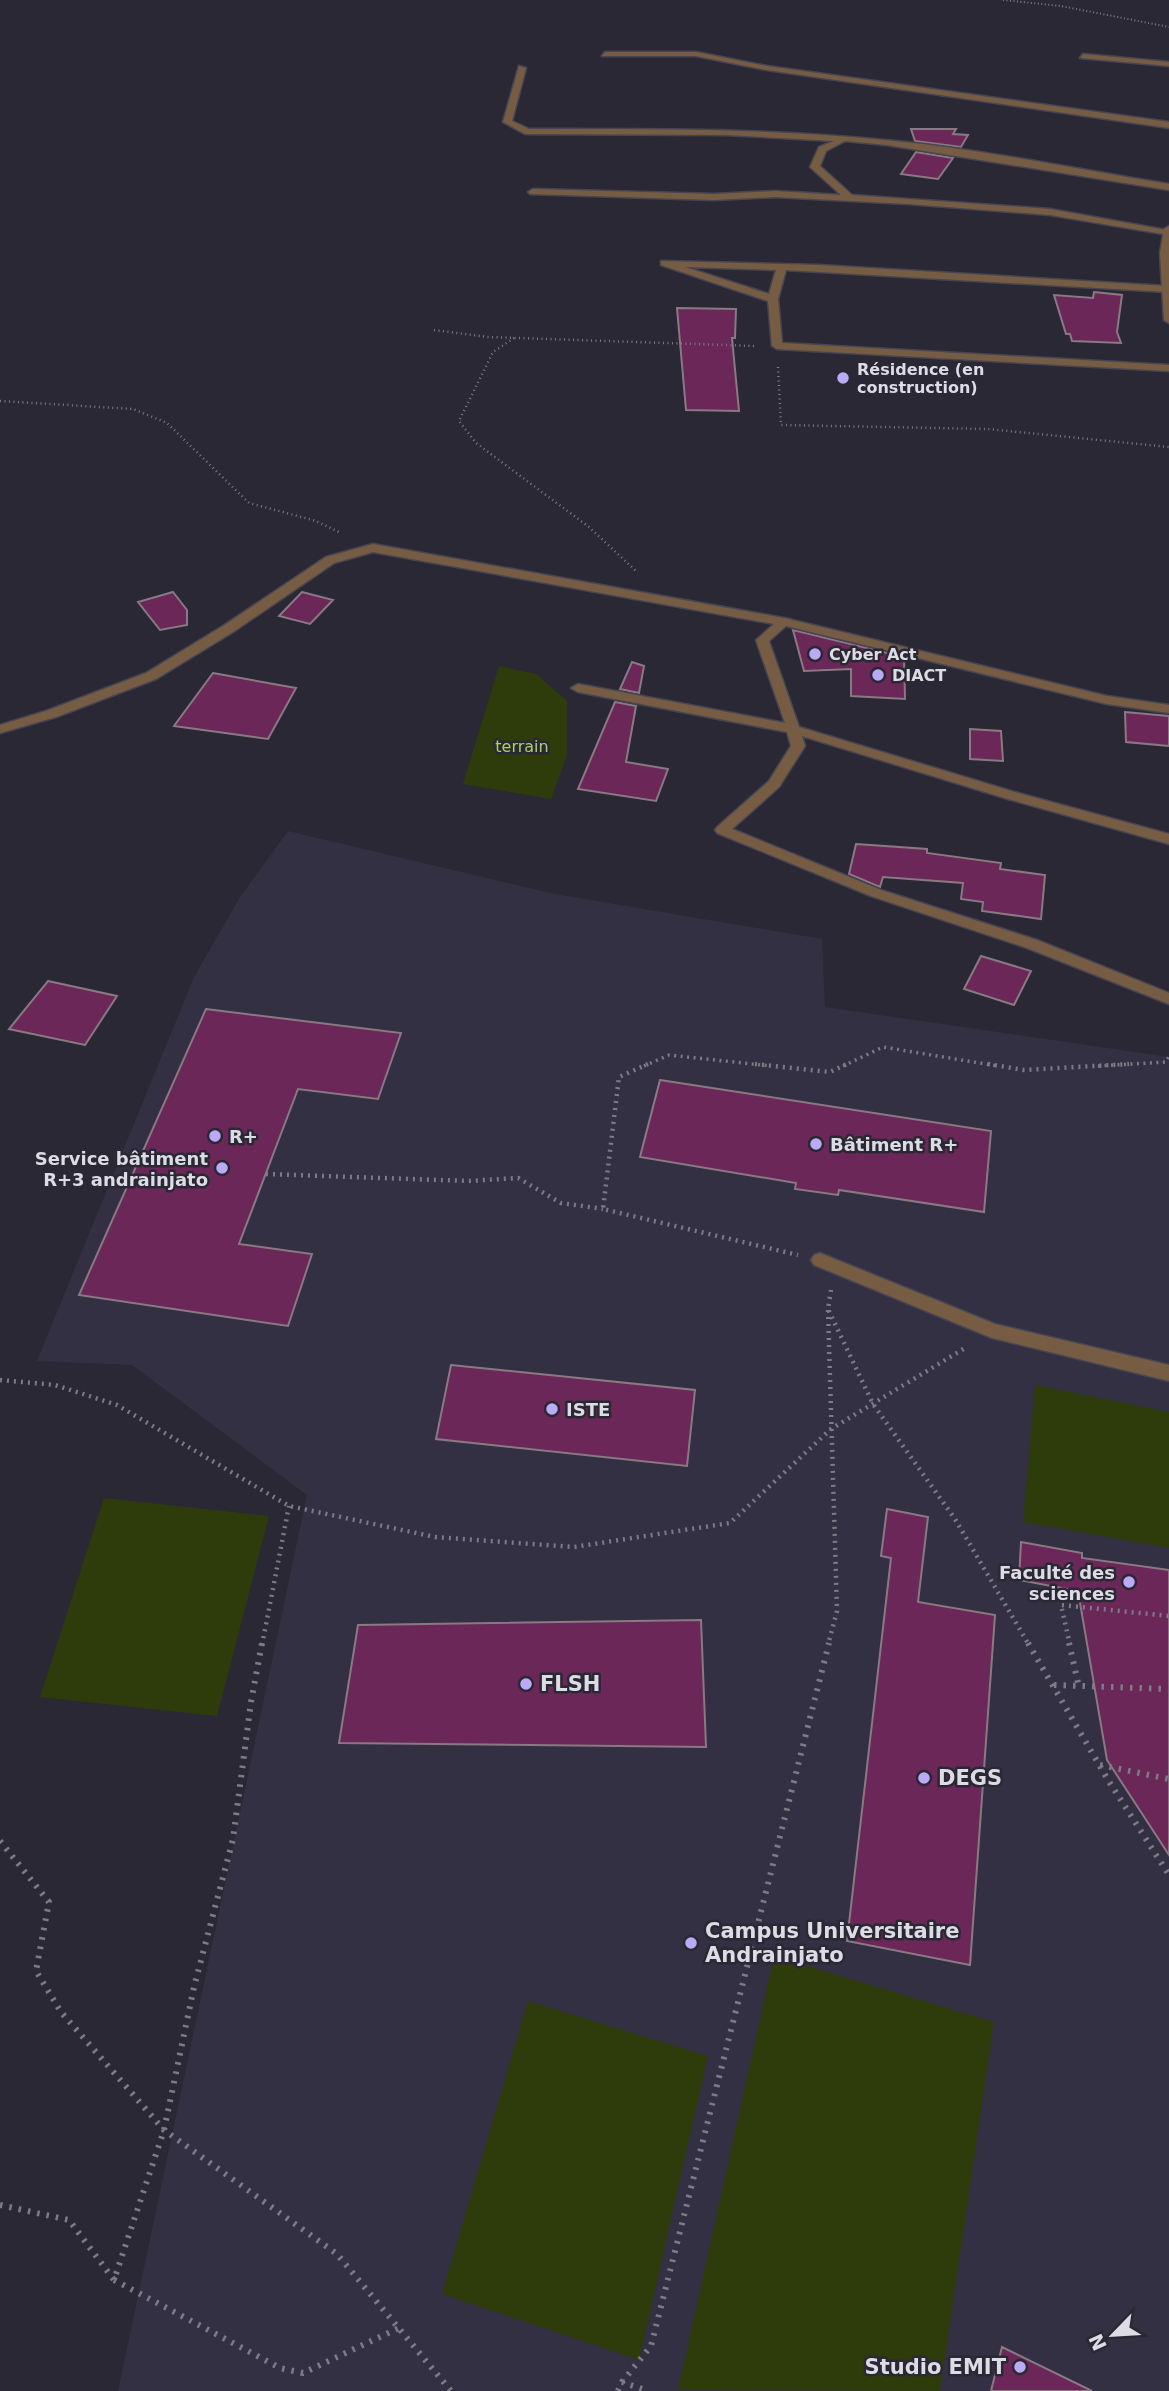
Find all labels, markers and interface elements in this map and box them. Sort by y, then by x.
place label: Résidence (en construction) [857,360,984,397]
marker: Résidence (en construction) [835,370,851,386]
place label: Cyber Act [829,645,917,664]
marker: Cyber Act [807,646,823,662]
place label: DIACT [892,666,946,685]
marker: DIACT [870,667,886,683]
park label: terrain [495,737,549,756]
place label: R+ [229,1126,258,1147]
marker: R+ [207,1128,223,1144]
place label: Bâtiment R+ [830,1134,958,1155]
marker: Bâtiment R+ [808,1136,824,1152]
place label: Service bâtiment R+3 andrainjato [35,1148,208,1190]
marker: Service bâtiment R+3 andrainjato [214,1160,230,1176]
place label: ISTE [566,1399,610,1420]
marker: ISTE [544,1401,560,1417]
place label: Faculté des sciences [999,1562,1115,1604]
marker: Faculté des sciences [1121,1574,1137,1590]
place label: FLSH [540,1672,600,1696]
marker: FLSH [518,1676,534,1692]
place label: DEGS [938,1766,1002,1790]
marker: DEGS [916,1770,932,1786]
place label: Campus Universitaire Andrainjato [705,1919,959,1967]
marker: Campus Universitaire Andrainjato [683,1935,699,1951]
north arrow [1078,2300,1148,2370]
text: N [1084,2330,1111,2354]
place label: Studio EMIT [865,2355,1007,2379]
marker: Studio EMIT [1012,2359,1028,2375]

